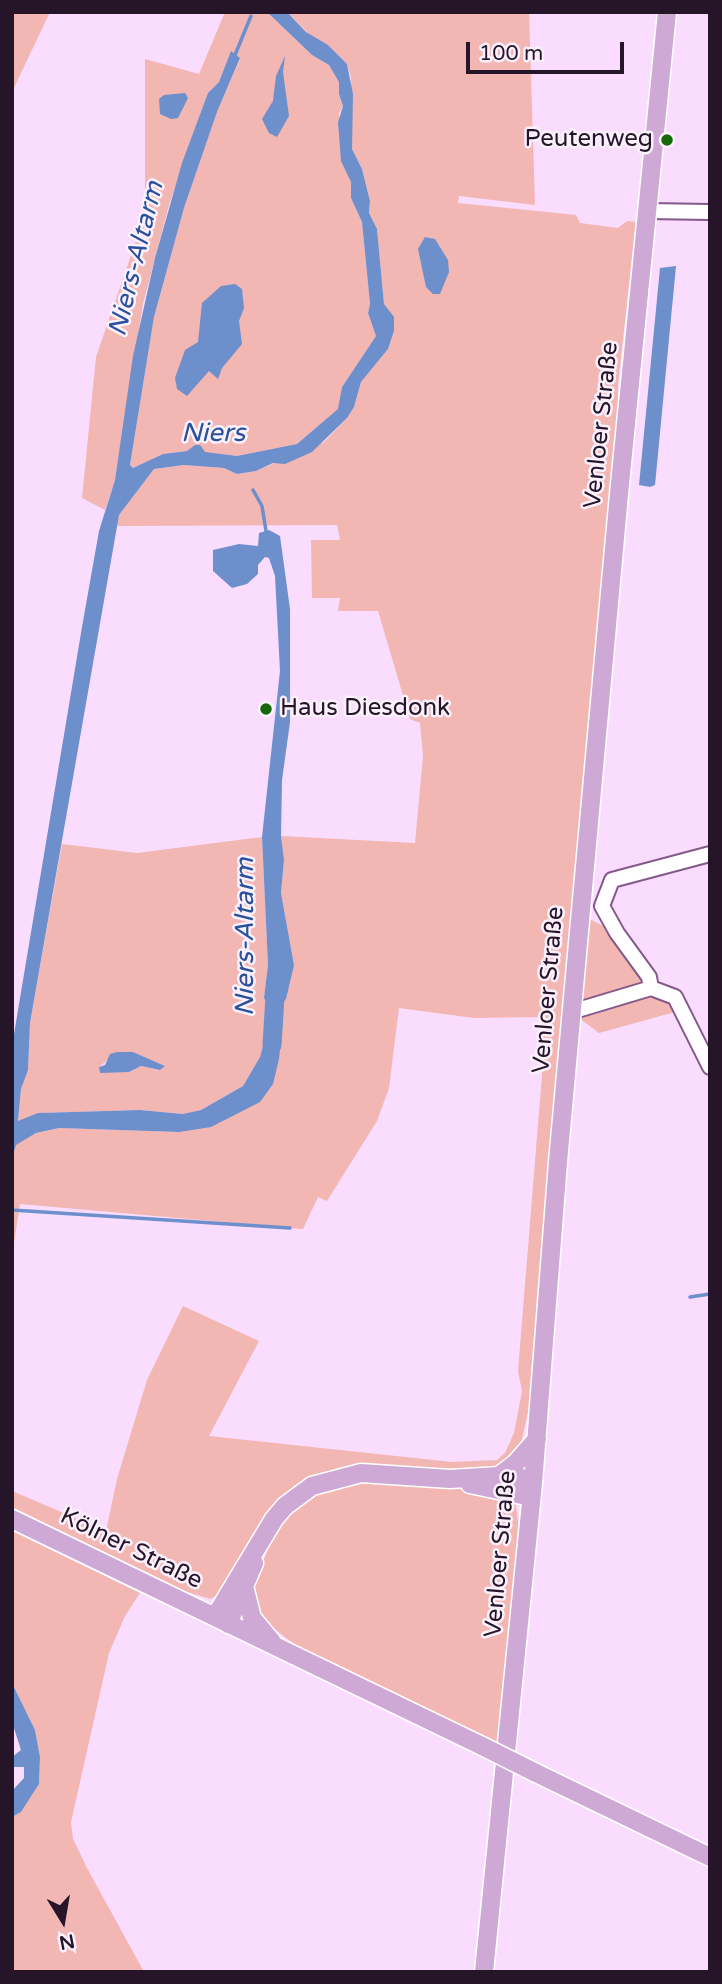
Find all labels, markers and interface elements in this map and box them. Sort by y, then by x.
scale bar [470,28,628,72]
text: 100 m [479,41,543,66]
place label: Peutenweg [524,126,653,154]
marker: Peutenweg [659,132,675,148]
water label: Niers-Altarm [103,178,171,340]
street label: Venloer Straße [579,340,625,510]
water label: Niers [181,418,245,450]
place label: Haus Diesdonk [280,695,450,723]
marker: Haus Diesdonk [258,701,274,717]
water label: Niers-Altarm [230,858,262,1016]
street label: Venloer Straße [527,905,571,1075]
street label: Venloer Straße [479,1469,523,1639]
street label: Kölner Straße [55,1502,207,1596]
north arrow [28,1886,98,1956]
text: N [57,1929,77,1954]

